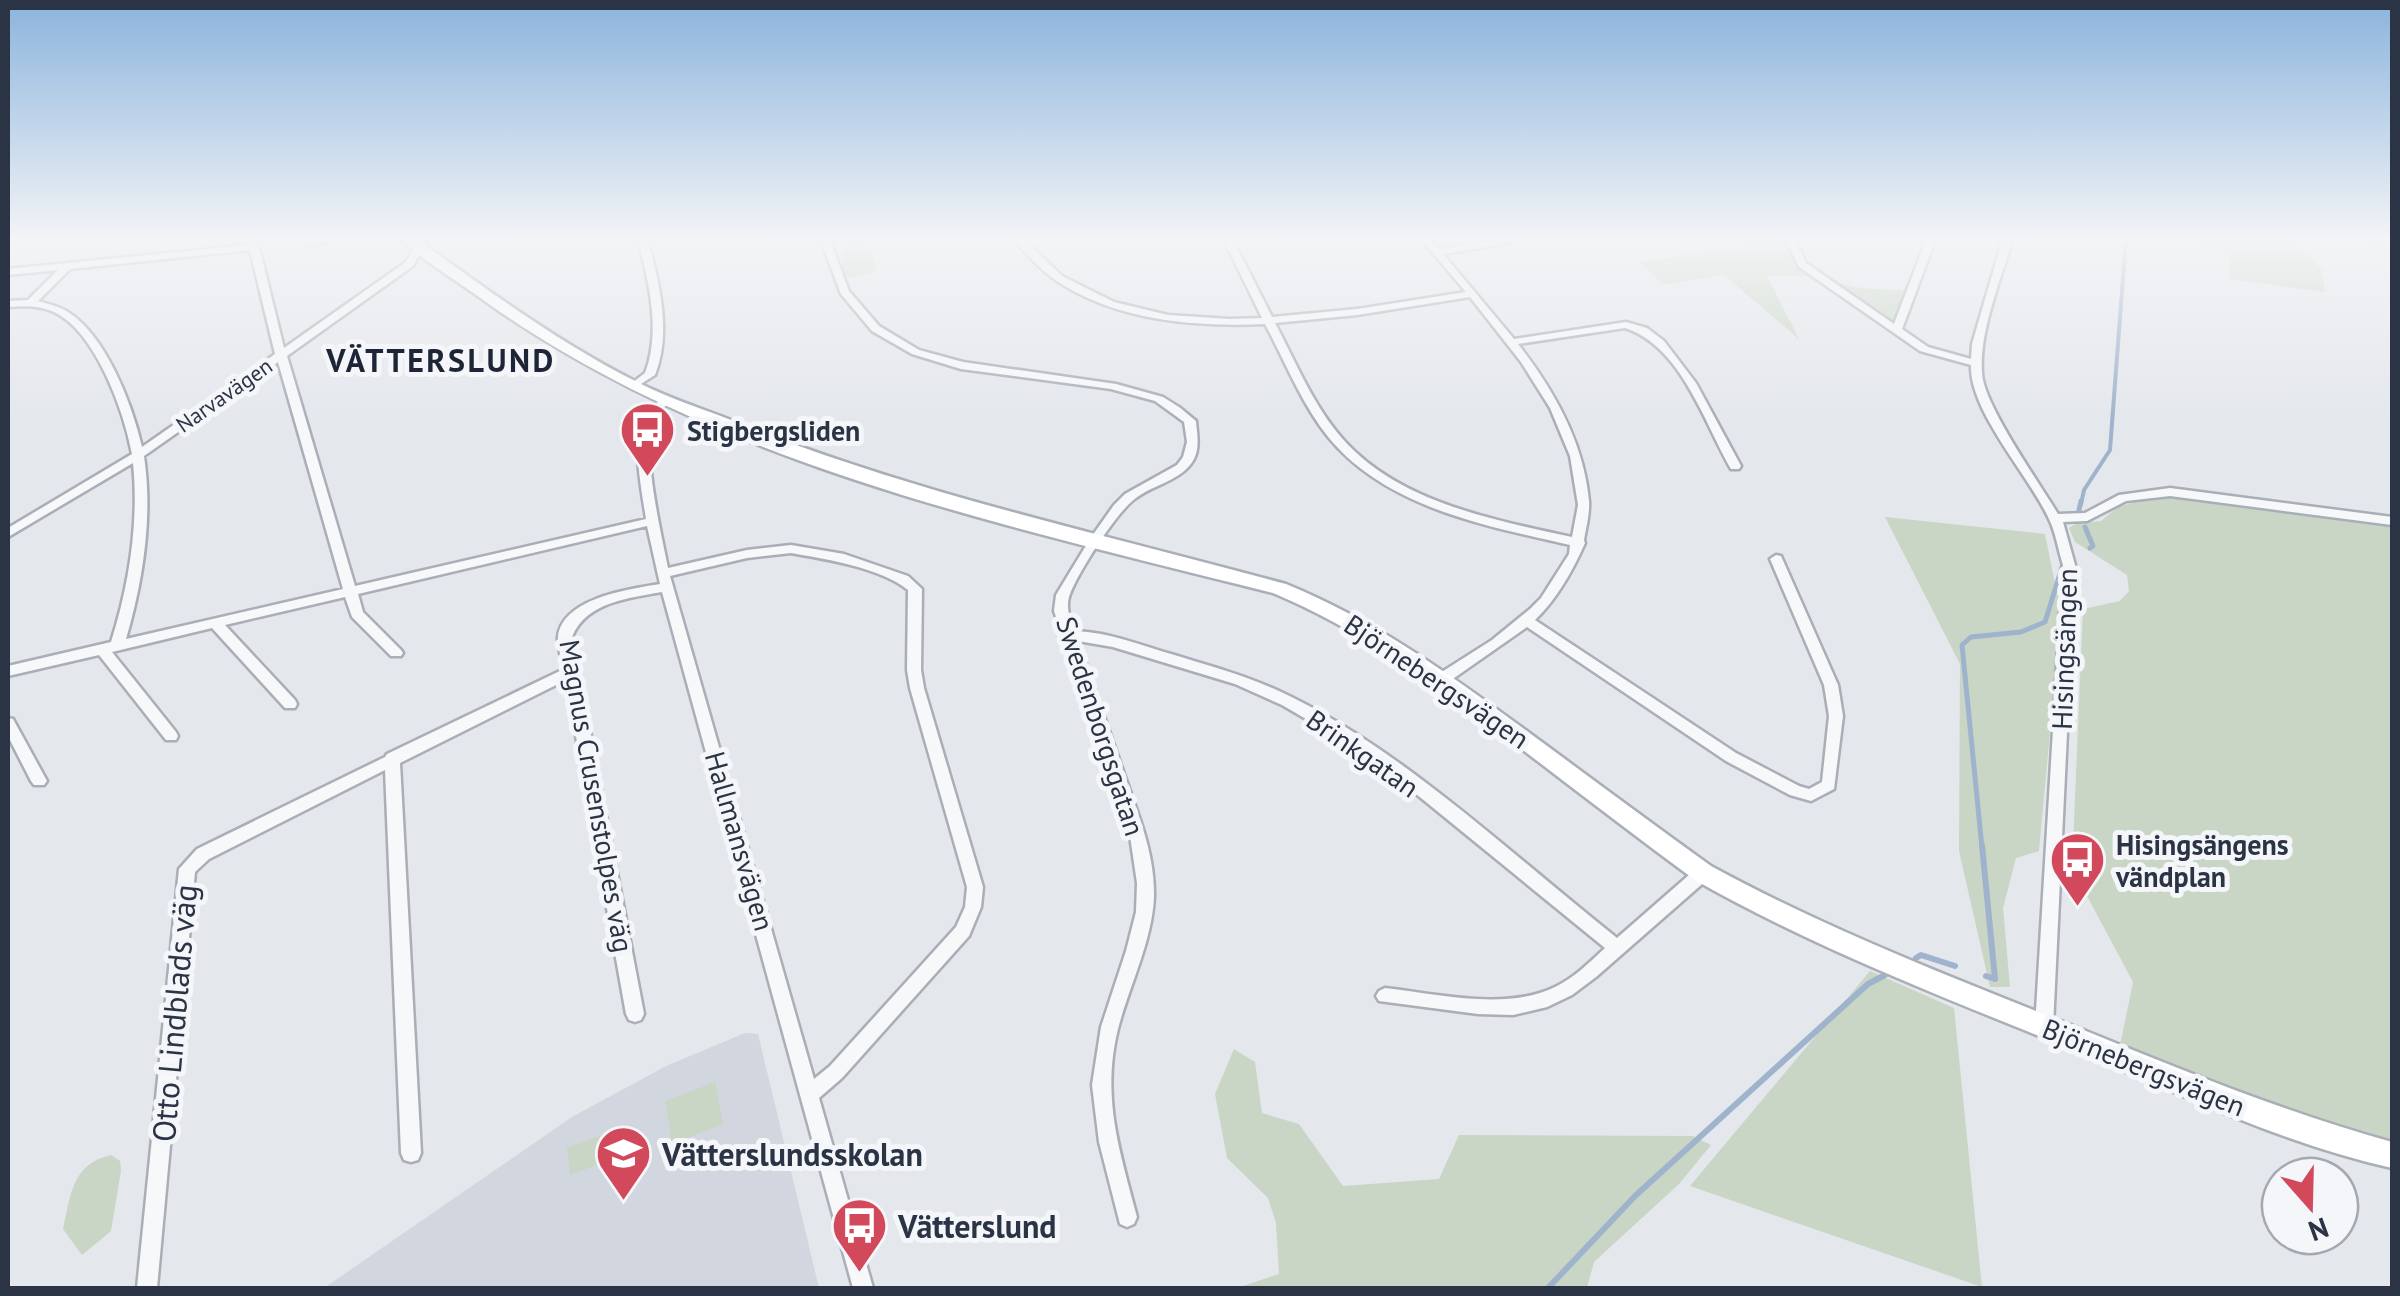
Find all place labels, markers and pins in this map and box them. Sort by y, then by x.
bus stop icon: Stigbergsliden [618,400,678,479]
place label: Stigbergsliden [687,412,860,449]
place label: Hisingsängens vändplan [2115,826,2289,895]
bus stop icon: Hisingsängens vändplan [2047,830,2107,909]
school or university icon: Vätterslundsskolan [593,1124,653,1203]
place label: Vätterslundsskolan [661,1133,923,1175]
bus stop icon: Vätterslund [829,1196,889,1275]
place label: Vätterslund [897,1205,1057,1247]

